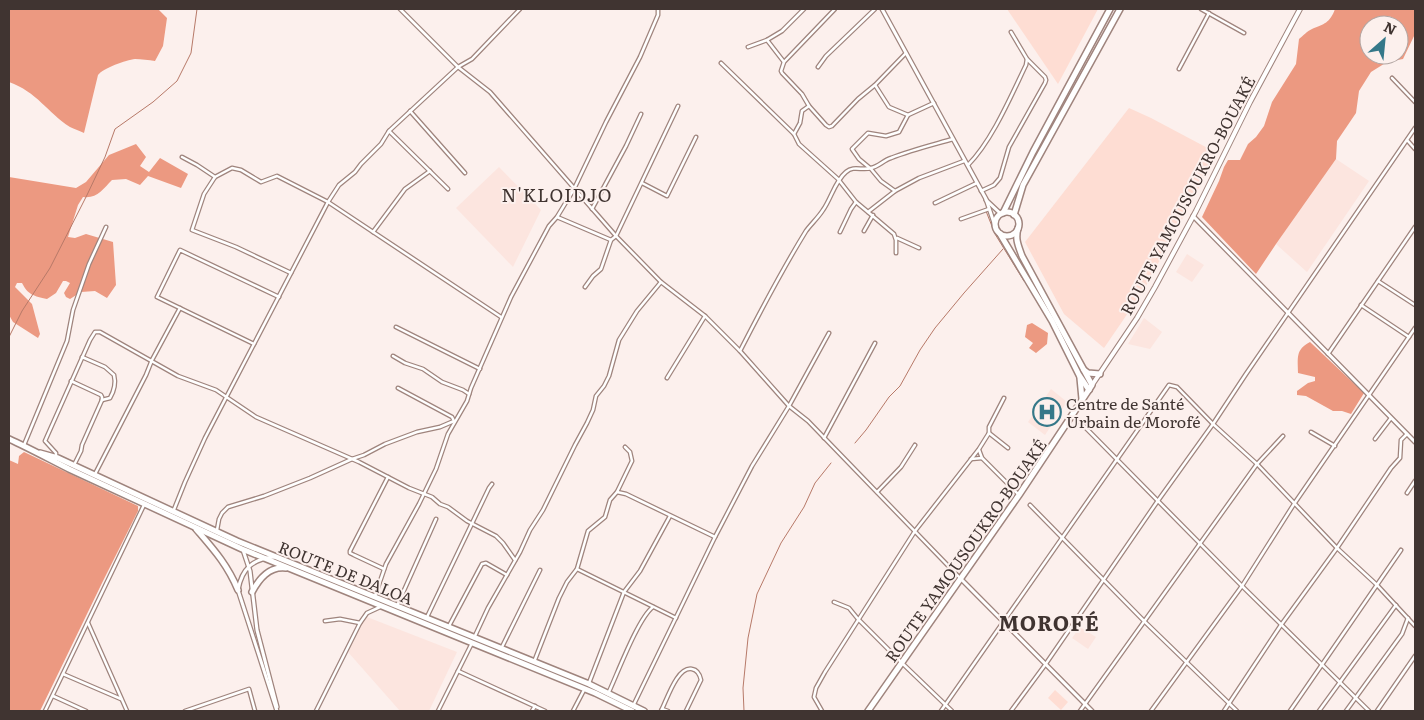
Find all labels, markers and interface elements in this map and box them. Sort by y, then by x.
north arrow [1359,15,1409,65]
text: N [1381,16,1400,39]
street label: ROUTE YAMOUSOUKRO-BOUAKÉ [1114,71,1260,319]
district label: N'KLOIDJO [501,181,613,208]
place label: Centre de Santé Urbain de Morofé [1066,391,1201,433]
hospital icon: Centre de Santé Urbain de Morofé [1032,397,1062,427]
street label: ROUTE YAMOUSOUKRO-BOUAKÉ [878,434,1052,666]
street label: ROUTE DE DALOA [275,534,417,610]
district label: MOROFÉ [998,606,1100,637]

